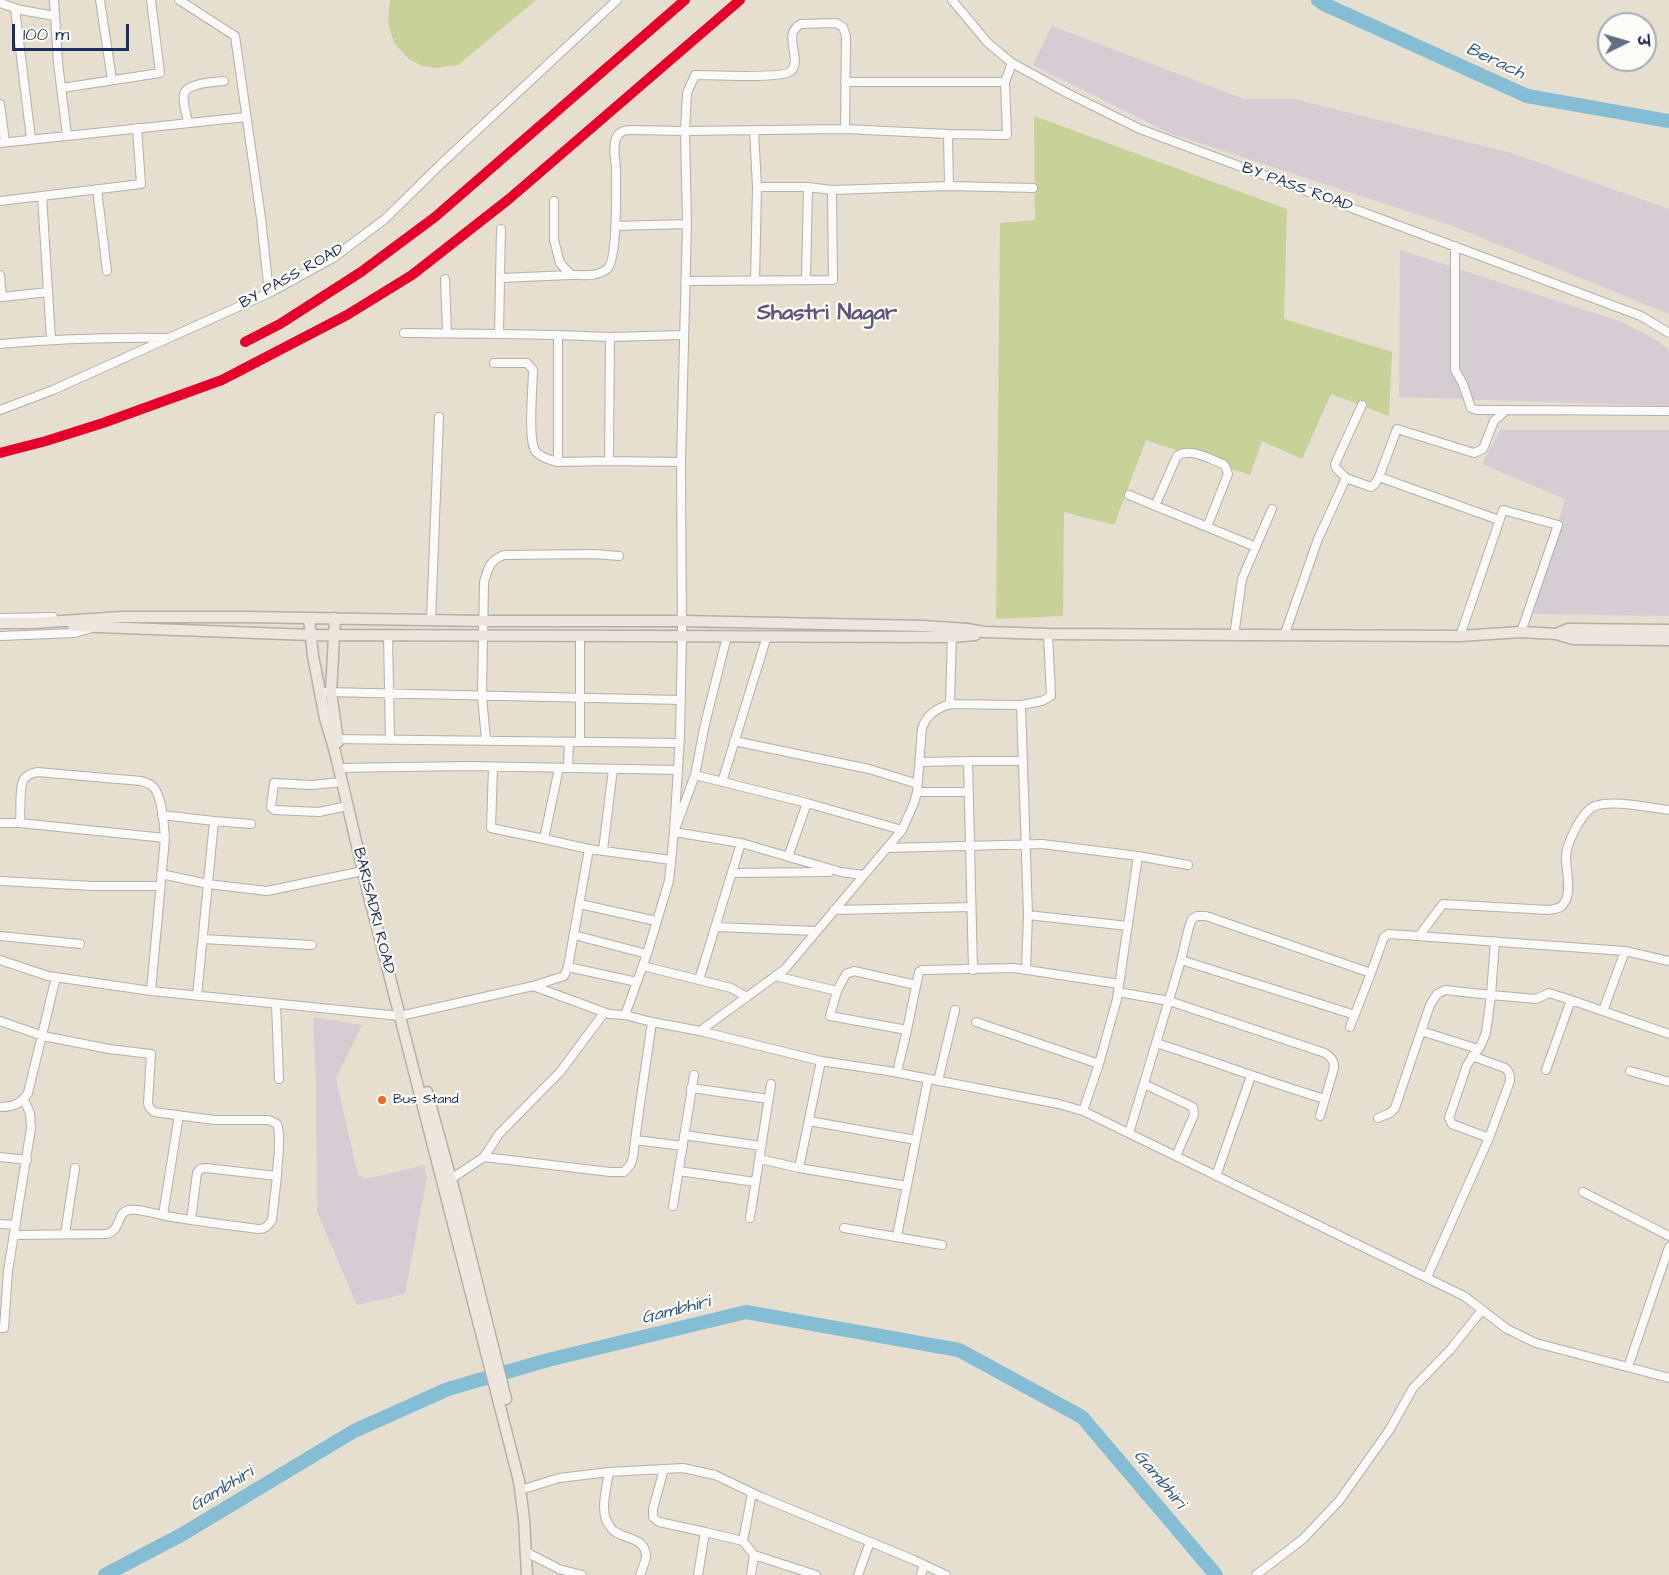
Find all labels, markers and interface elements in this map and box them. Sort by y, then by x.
scale bar [15,12,132,50]
north arrow [1597,12,1657,72]
text: 100 m [23,22,69,47]
text: उ [1632,34,1654,47]
water label: Berach [1462,39,1528,85]
street label: BY PASS ROAD [1239,159,1355,217]
street label: BY PASS ROAD [236,240,348,314]
district label: Shastri Nagar [757,301,897,327]
street label: BARISADRI ROAD [348,846,398,976]
place label: Bus Stand [393,1092,459,1108]
marker: Bus Stand [376,1094,388,1106]
water label: Gambhiri [639,1292,713,1330]
water label: Gambhiri [1128,1446,1190,1514]
water label: Gambhiri [186,1463,258,1517]

